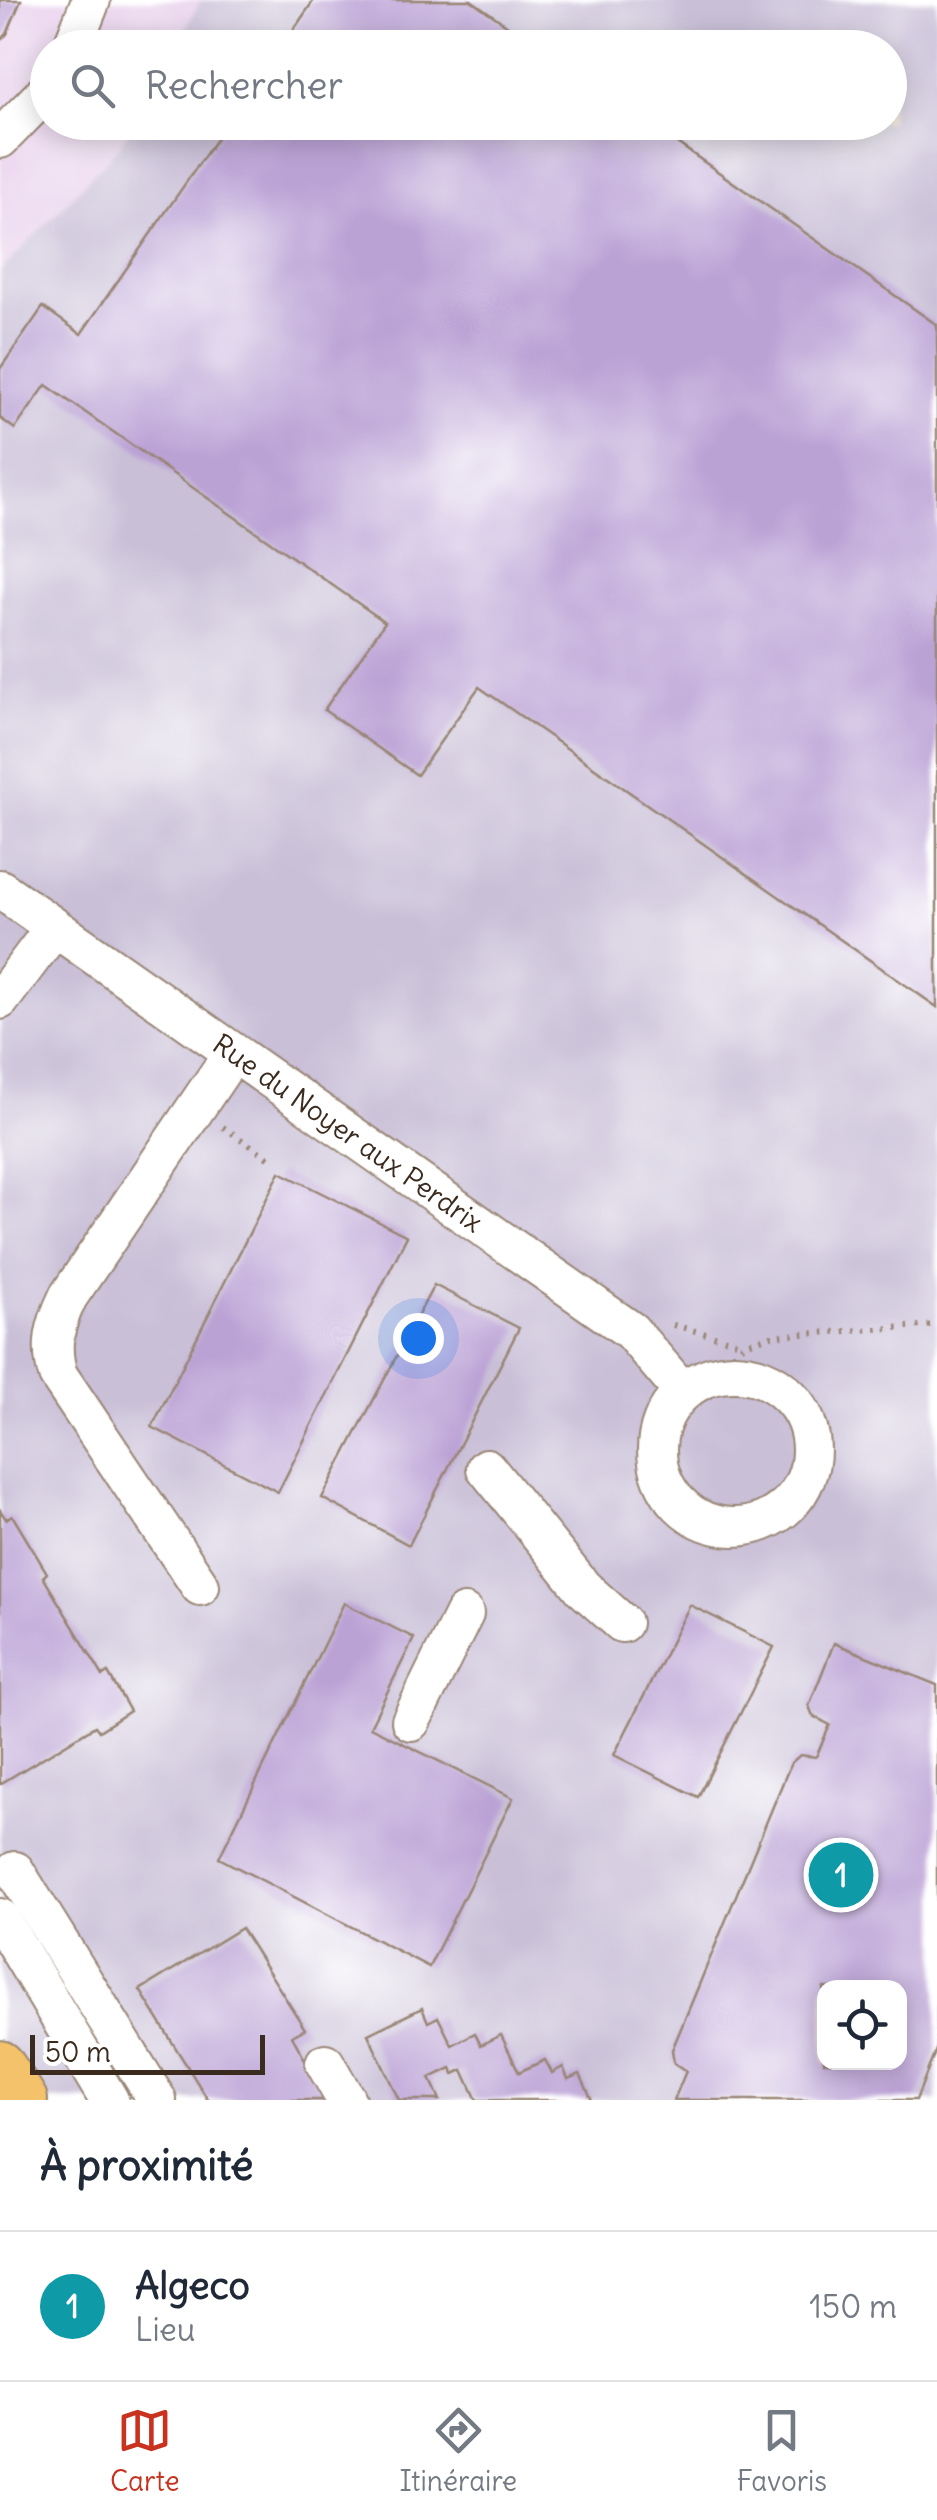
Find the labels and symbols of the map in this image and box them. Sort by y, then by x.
street label: Rue du Noyer aux Perdrix [206,1026,490,1240]
your location [393,1313,444,1364]
pin: 1 [808,1838,874,1912]
scale bar [30,2030,265,2074]

